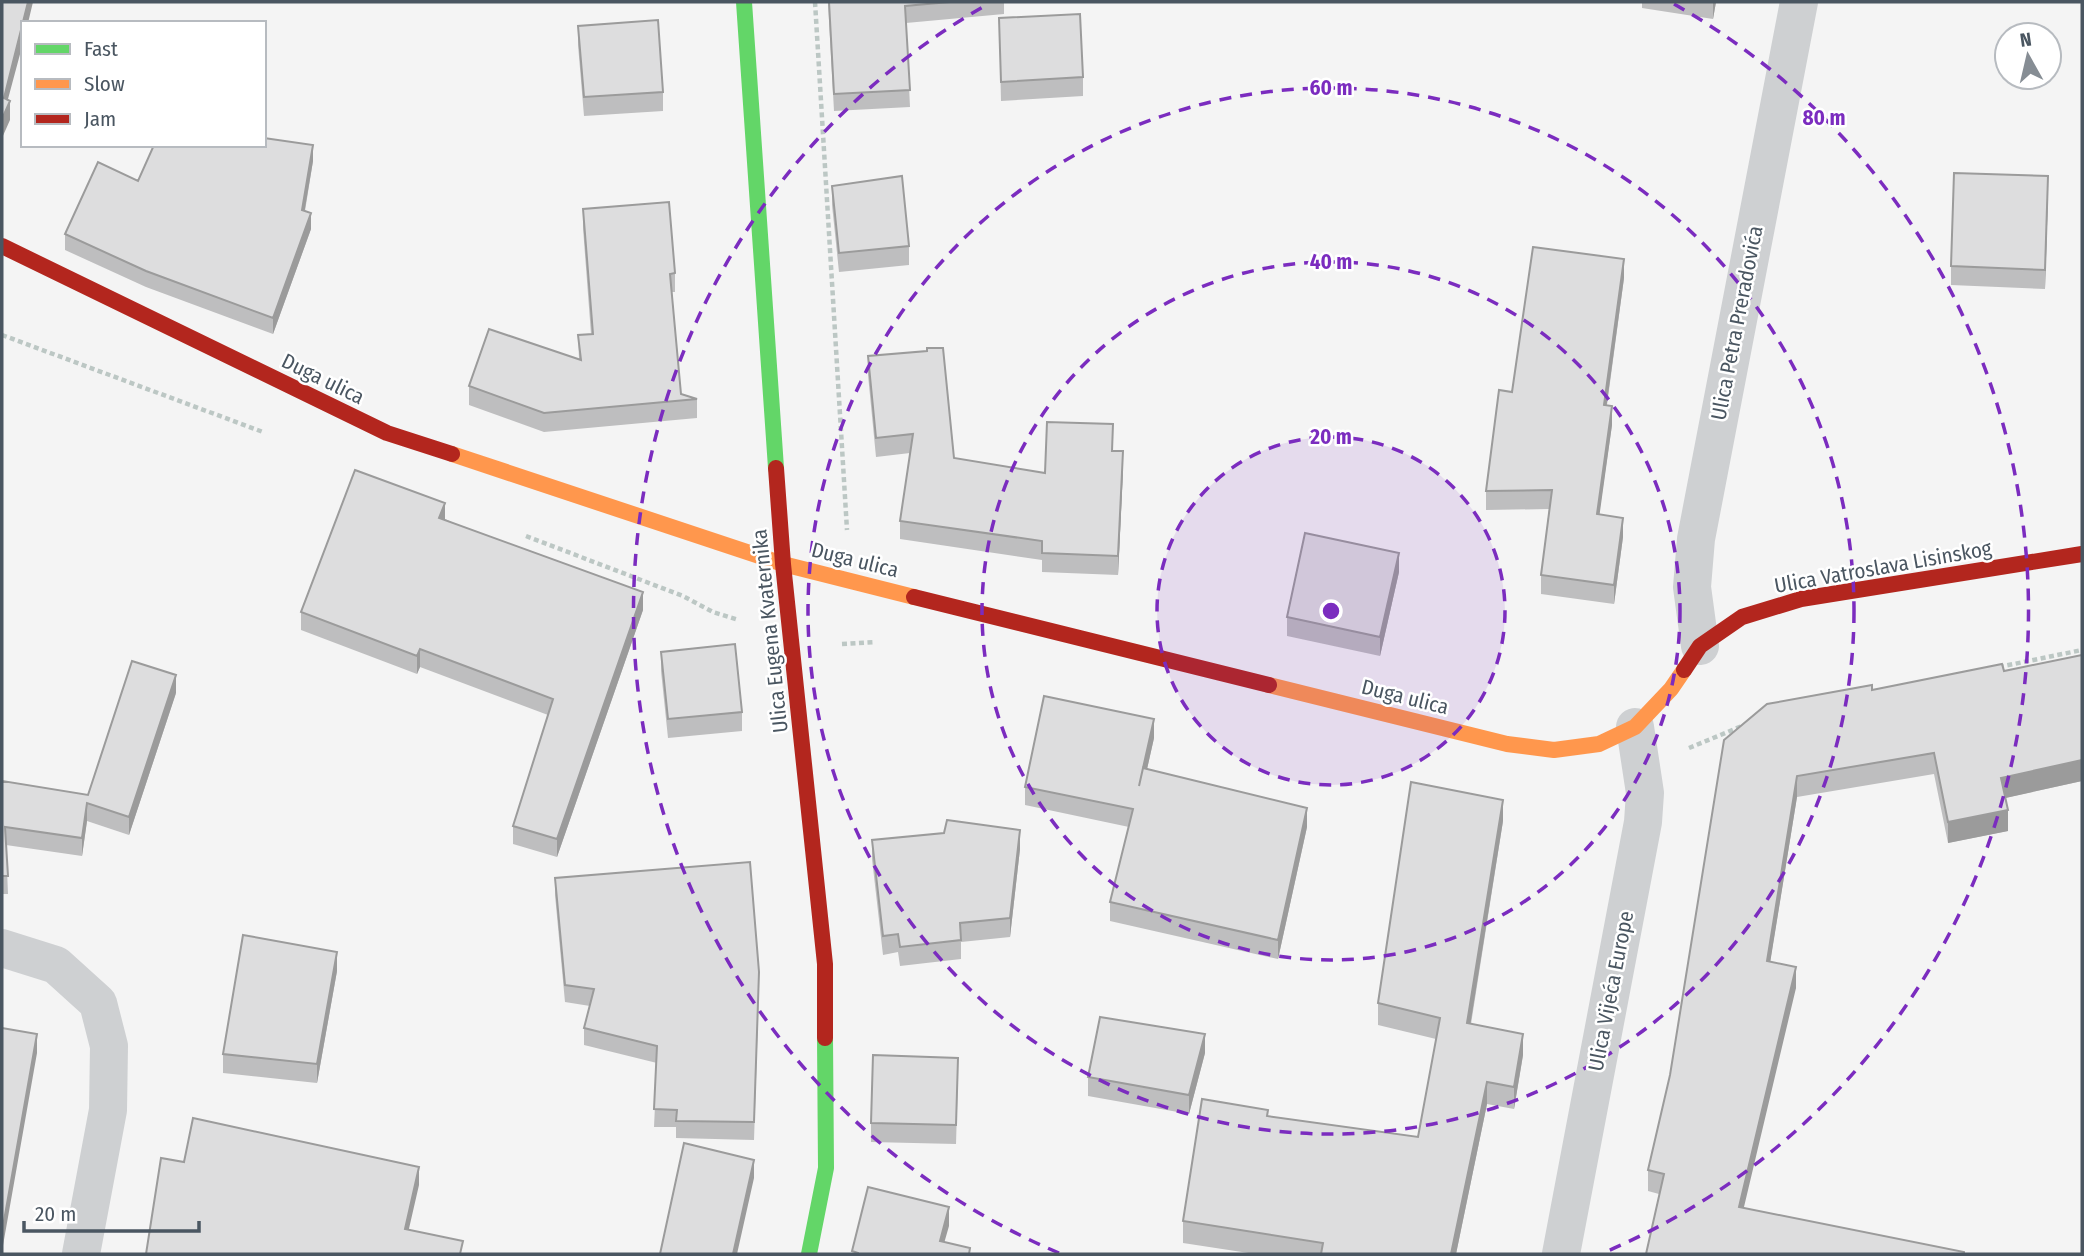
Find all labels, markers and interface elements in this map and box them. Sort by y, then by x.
legend [21,21,266,147]
north arrow [1993,21,2063,91]
text: N [2018,27,2033,52]
text: Fast [84,36,118,62]
text: Slow [84,71,125,97]
text: 60 m [1310,75,1352,101]
text: 80 m [1803,105,1845,131]
text: Jam [84,106,116,132]
street label: Ulica Petra Preradovića [1705,224,1769,422]
text: 40 m [1310,249,1352,275]
street label: Duga ulica [277,348,369,410]
text: 20 m [1309,424,1352,450]
street label: Ulica Eugena Kvaternika [746,528,794,734]
street label: Ulica Vatroslava Lisinskog [1772,535,1994,599]
street label: Duga ulica [809,537,901,583]
centre of rings [1319,599,1343,623]
street label: Duga ulica [1359,674,1451,720]
street label: Ulica Vijeća Europe [1583,909,1639,1073]
scale bar [24,1190,200,1234]
text: 20 m [35,1201,76,1227]

